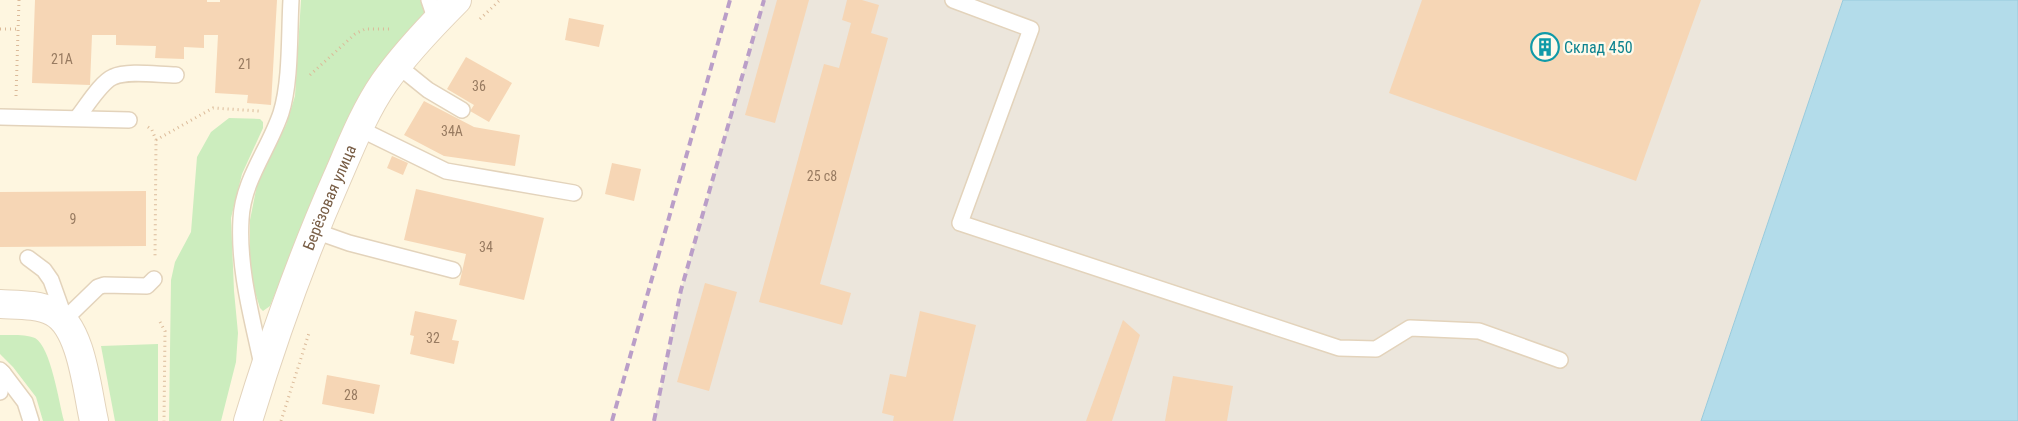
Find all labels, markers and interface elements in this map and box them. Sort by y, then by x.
building icon: Склад 450 [1530,32,1560,62]
place label: Склад 450 [1564,38,1633,57]
house number: 21А [51,51,73,67]
house number: 21 [238,56,252,72]
house number: 36 [472,78,486,94]
house number: 34А [441,123,463,139]
street label: Берёзовая улица [298,142,360,253]
house number: 25 с8 [807,168,837,184]
house number: 9 [70,211,76,227]
house number: 34 [479,239,493,255]
house number: 32 [426,330,440,346]
house number: 28 [344,387,358,403]

